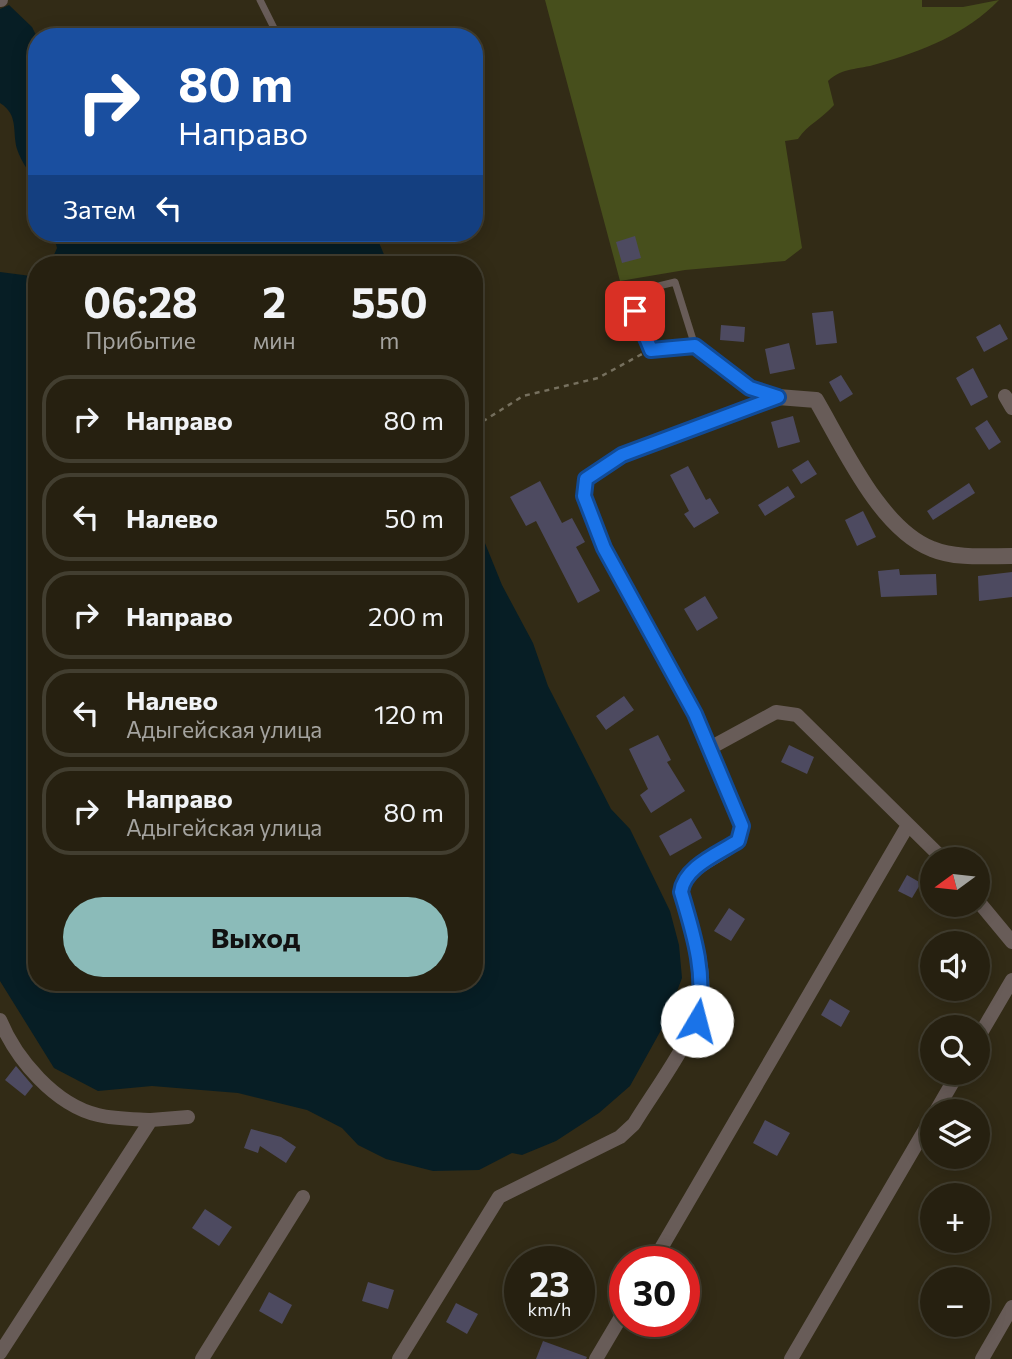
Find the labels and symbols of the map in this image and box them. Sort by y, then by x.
pin [605,281,665,341]
north arrow [920,847,990,917]
position arrow [660,984,734,1058]
speed limit sign: 30 [609,1246,700,1337]

